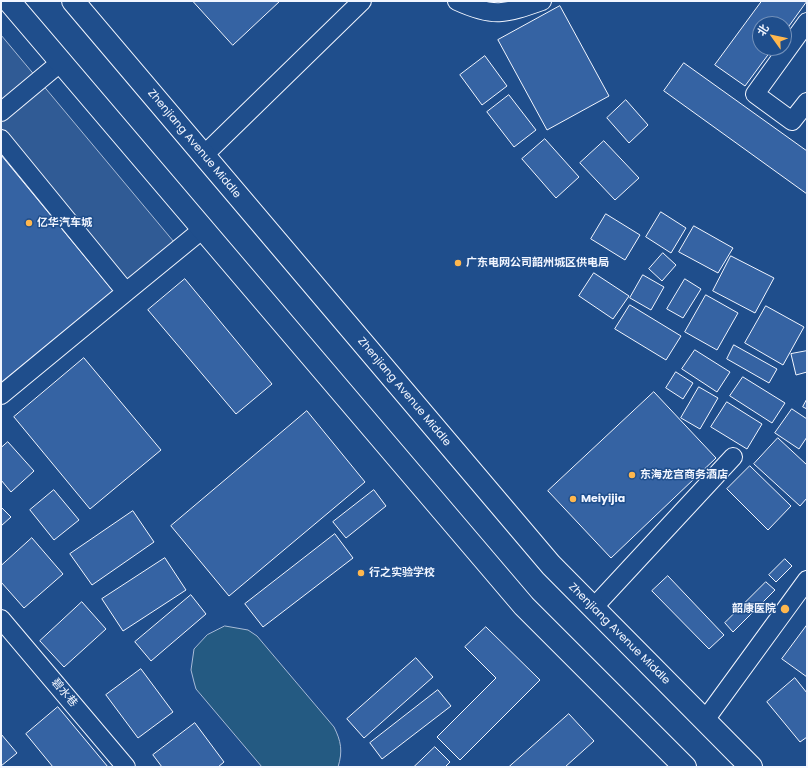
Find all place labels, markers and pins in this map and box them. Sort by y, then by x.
place label: 亿华汽车城 [37,216,92,230]
marker: 亿华汽车城 [24,218,34,228]
place label: 广东电网公司韶州城区供电局 [466,256,609,270]
marker: 广东电网公司韶州城区供电局 [453,258,463,268]
place label: 东海龙宫商务酒店 [640,468,728,482]
marker: 东海龙宫商务酒店 [627,470,637,480]
place label: Meiyijia [581,492,625,506]
marker: Meiyijia [568,494,578,504]
place label: 行之实验学校 [369,566,435,580]
marker: 行之实验学校 [356,568,366,578]
place label: 韶康医院 [732,602,776,616]
marker: 韶康医院 [779,603,791,615]

